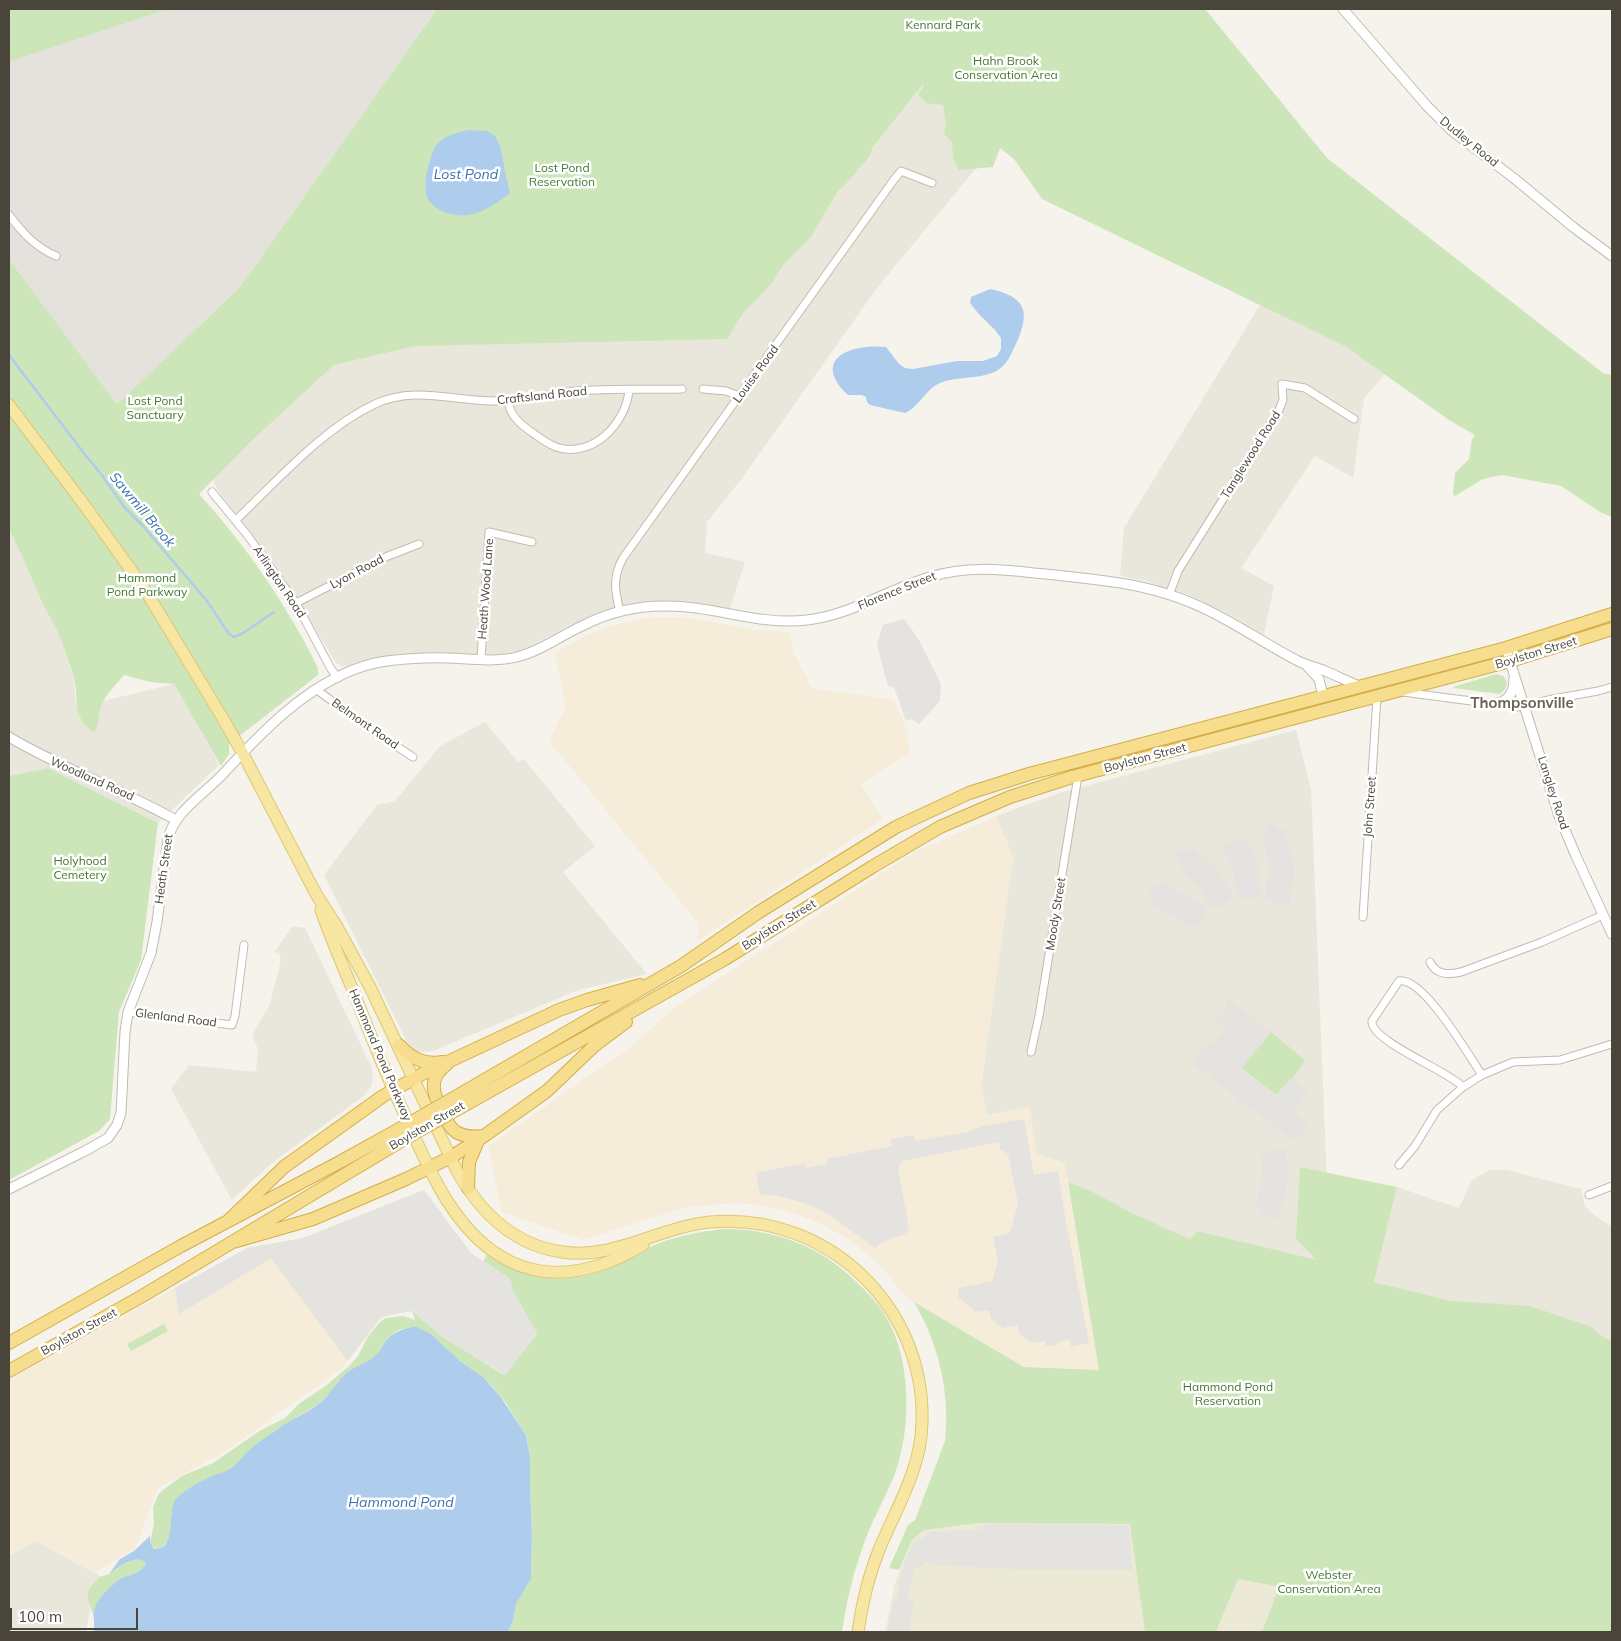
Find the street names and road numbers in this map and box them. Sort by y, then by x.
street label: Dudley Road [1437,114,1501,170]
street label: Louise Road [730,342,782,406]
street label: Craftsland Road [496,384,588,408]
street label: Tanglewood Road [1218,408,1284,502]
street label: Heath Wood Lane [475,538,497,640]
street label: Arlington Road [250,543,308,621]
street label: Lyon Road [328,552,386,592]
street label: Florence Street [856,569,938,613]
street label: Boylston Street [1494,634,1578,672]
street label: Belmont Road [329,696,401,752]
street label: Boylston Street [1102,740,1188,776]
street label: Woodland Road [48,754,136,804]
street label: Langley Road [1534,755,1572,831]
street label: John Street [1361,776,1379,838]
street label: Heath Street [152,833,176,905]
street label: Moody Street [1043,876,1069,952]
street label: Boylston Street [739,897,819,953]
street label: Hammond Pond Parkway [346,987,414,1123]
street label: Glenland Road [134,1006,218,1030]
street label: Boylston Street [387,1099,467,1153]
street label: Boylston Street [39,1305,119,1359]

